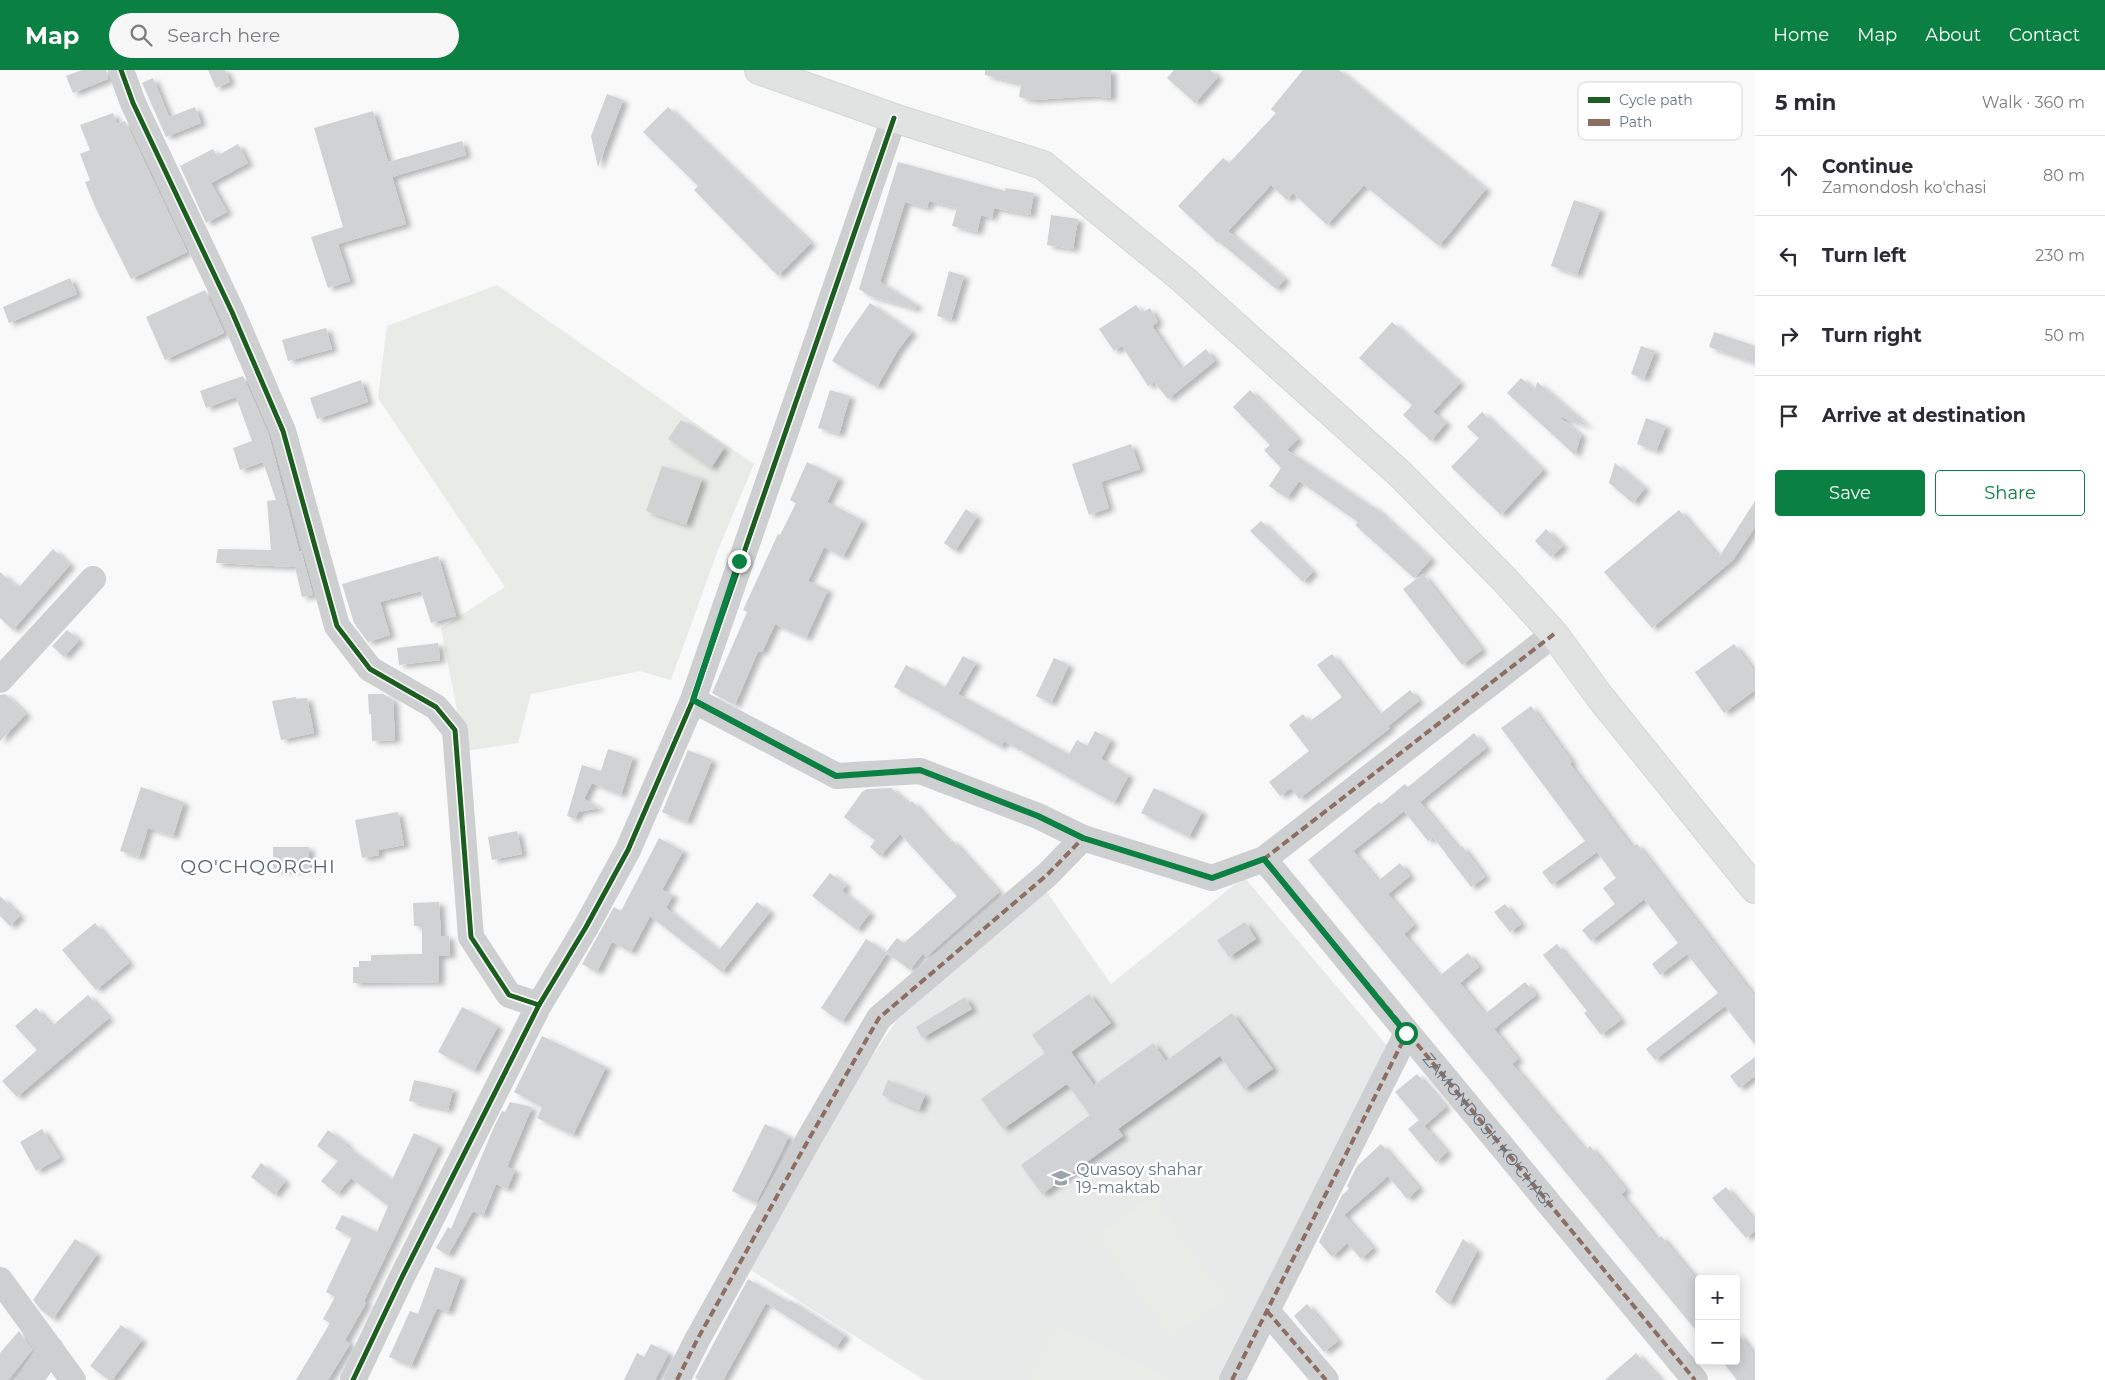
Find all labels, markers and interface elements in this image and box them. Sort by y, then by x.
search box [109,13,459,58]
text: Map [25,21,79,50]
icon: search [127,21,155,49]
text: Search here [167,24,280,47]
text: Home [1773,24,1829,46]
text: Map [1857,24,1897,46]
text: About [1925,24,1981,46]
text: Contact [2009,24,2080,46]
legend [1578,82,1742,140]
text: 5 min [1775,90,1836,115]
text: Cycle path [1619,91,1693,109]
text: Walk · 360 m [1982,93,2085,112]
text: Path [1619,113,1652,131]
text: Continue [1822,155,1913,178]
icon: ahead [1775,162,1803,190]
text: 80 m [2043,166,2085,185]
text: Zamondosh ko'chasi [1822,178,1987,197]
icon: left [1775,242,1803,270]
text: Turn left [1822,244,1907,267]
text: 230 m [2035,246,2085,265]
icon: right [1775,322,1803,350]
text: Turn right [1822,324,1922,347]
text: 50 m [2044,326,2085,345]
icon: arrive [1775,402,1803,430]
text: Arrive at destination [1822,404,2026,427]
button: Save [1775,470,1925,516]
button: Share [1935,470,2085,516]
route end [728,550,751,573]
district label: QO'CHQORCHI [180,855,336,878]
route start [1395,1022,1418,1045]
street label: ZAMONDOSH KO'CHASI [1419,1049,1557,1212]
place label: Quvasoy shahar 19-maktab [1076,1160,1203,1197]
school or university icon: Quvasoy shahar 19-maktab [1050,1167,1072,1189]
map controls [1695,1275,1740,1365]
button: + [1695,1275,1740,1320]
button: − [1695,1320,1740,1365]

